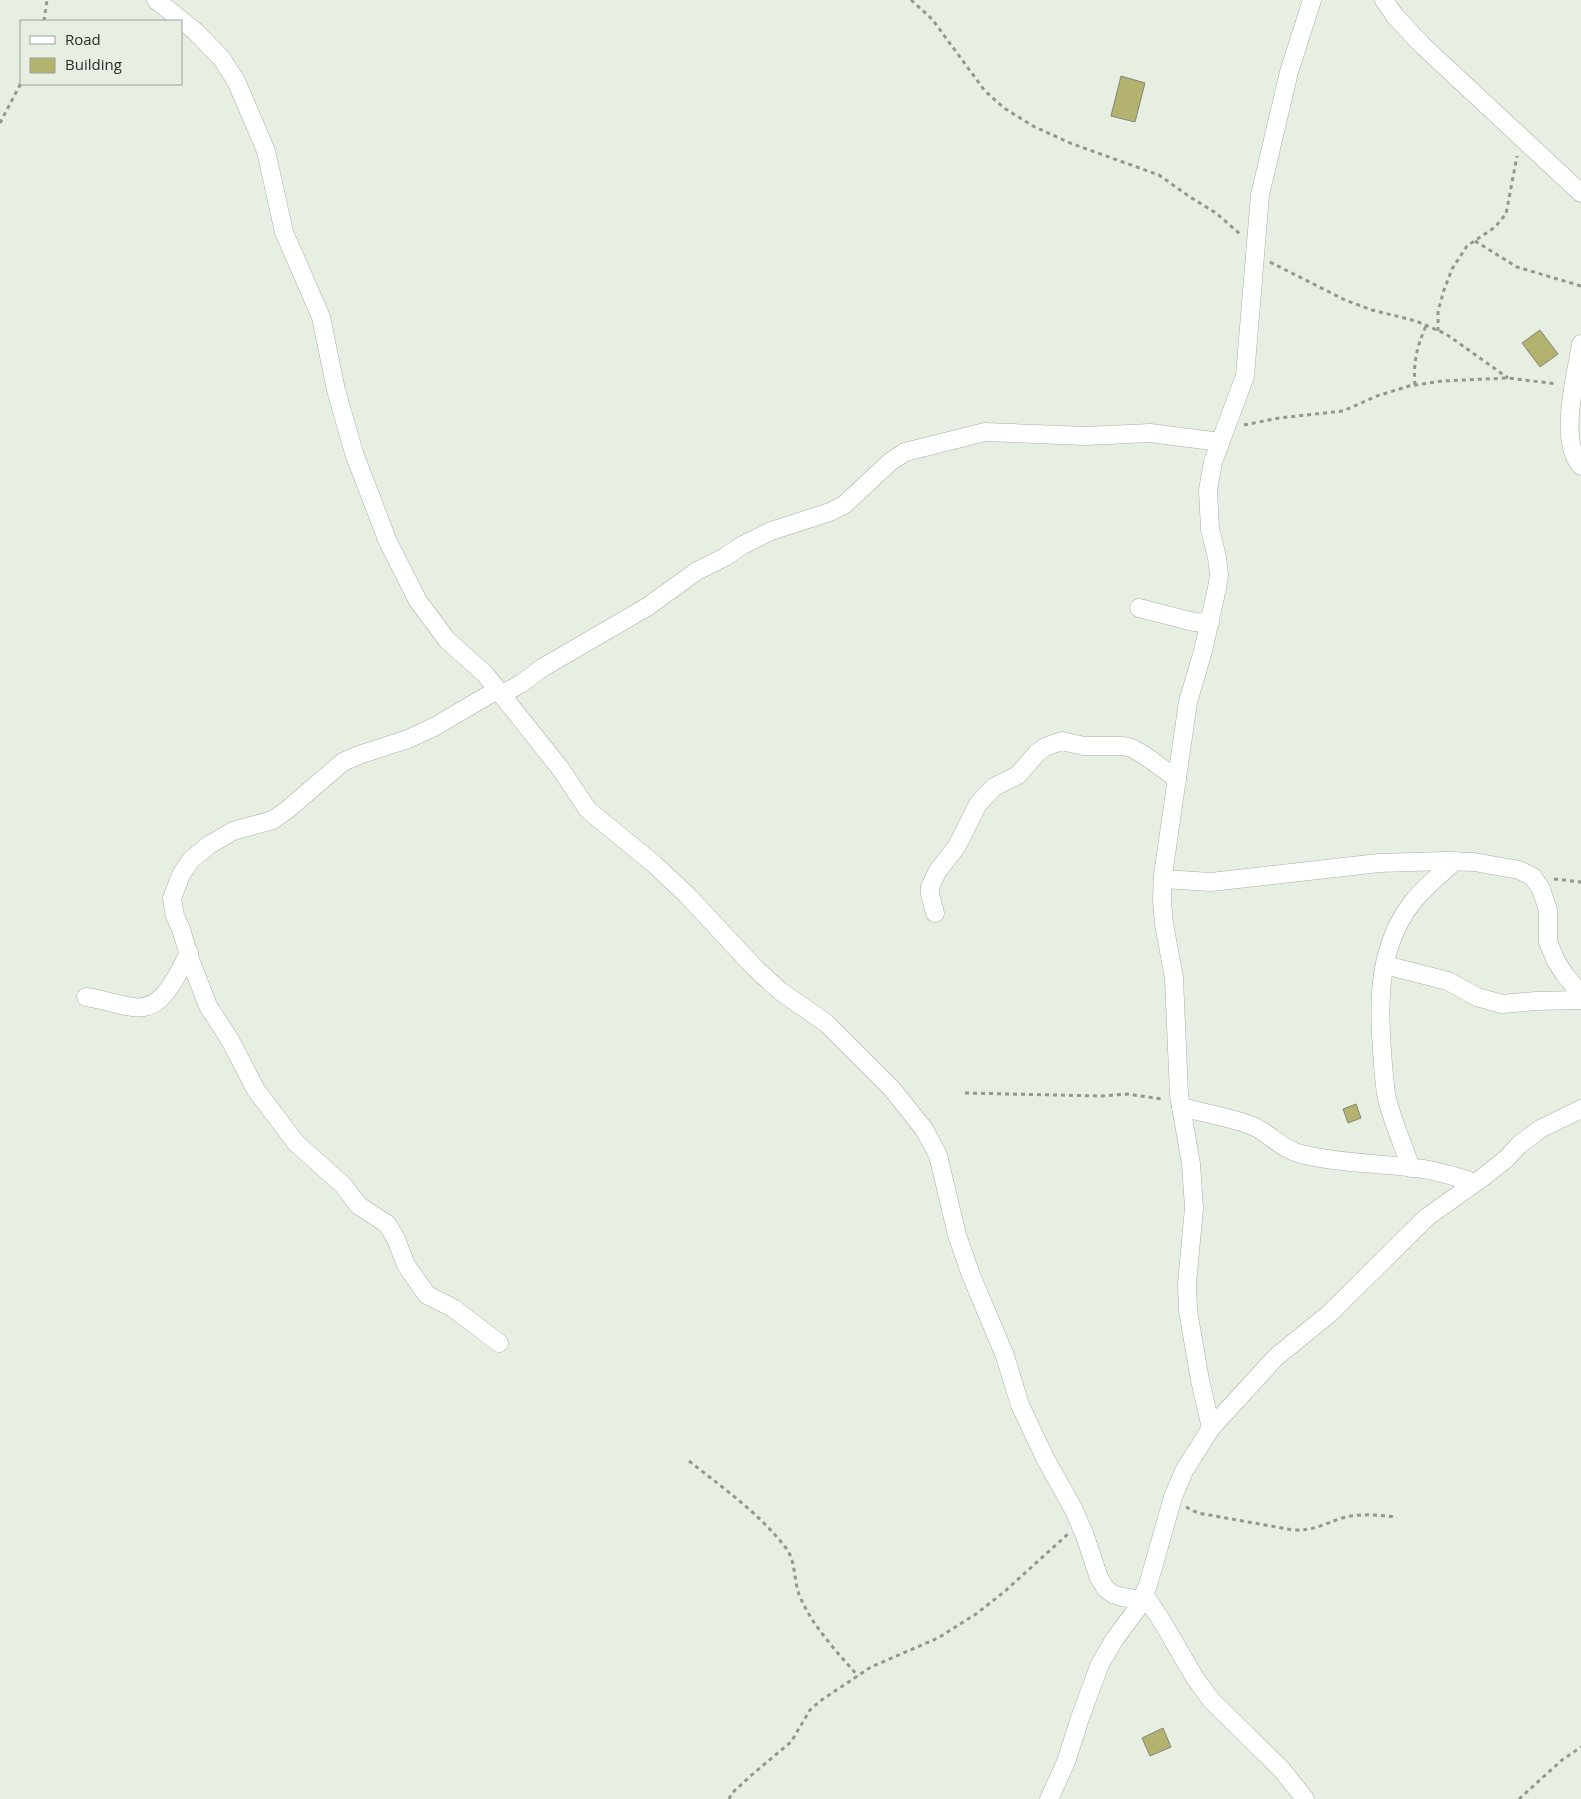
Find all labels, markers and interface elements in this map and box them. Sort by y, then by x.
legend [20,20,182,85]
text: Road [65,29,101,49]
text: Building [65,54,122,74]

